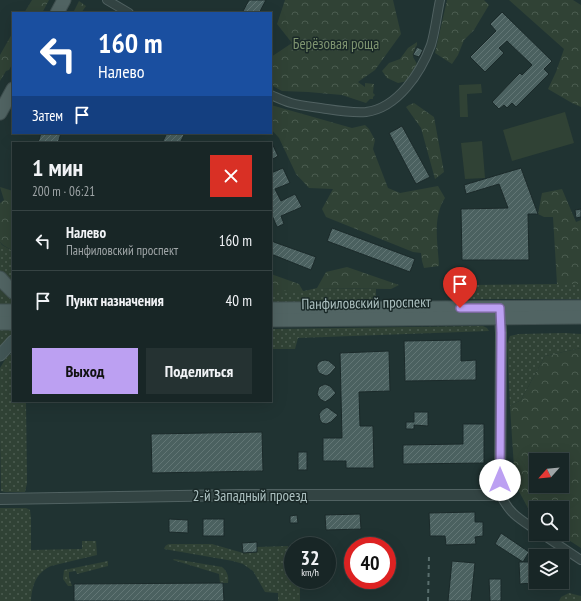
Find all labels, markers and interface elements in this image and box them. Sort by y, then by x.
text: 160 m [98,24,162,61]
icon: left [32,28,84,80]
park label: Берёзовая роща [293,34,379,53]
text: Налево [98,60,145,83]
icon: arrive [71,104,93,126]
text: Затем [32,106,63,125]
text: 1 мин [32,152,83,183]
button: close [210,155,252,197]
text: 200 m · 06:21 [32,183,95,200]
text: Налево [66,223,106,242]
icon: left [32,230,54,252]
text: 160 m [219,231,252,250]
text: Панфиловский проспект [66,242,178,259]
pin [443,267,477,308]
icon: arrive [449,273,471,295]
icon: arrive [32,290,54,312]
text: Пункт назначения [66,291,164,310]
text: 40 m [226,291,252,310]
street label: Панфиловский проспект [301,292,431,313]
button: Выход [32,348,138,394]
button: Поделиться [146,348,252,394]
north arrow [529,453,569,493]
map controls [529,453,569,589]
position arrow [479,459,521,501]
street label: 2-й Западный проезд [193,486,308,505]
button: search [529,501,569,541]
speed limit sign: 40 [344,537,396,589]
text: 32 [300,545,320,571]
button: layers [529,549,569,589]
text: km/h [301,566,319,579]

